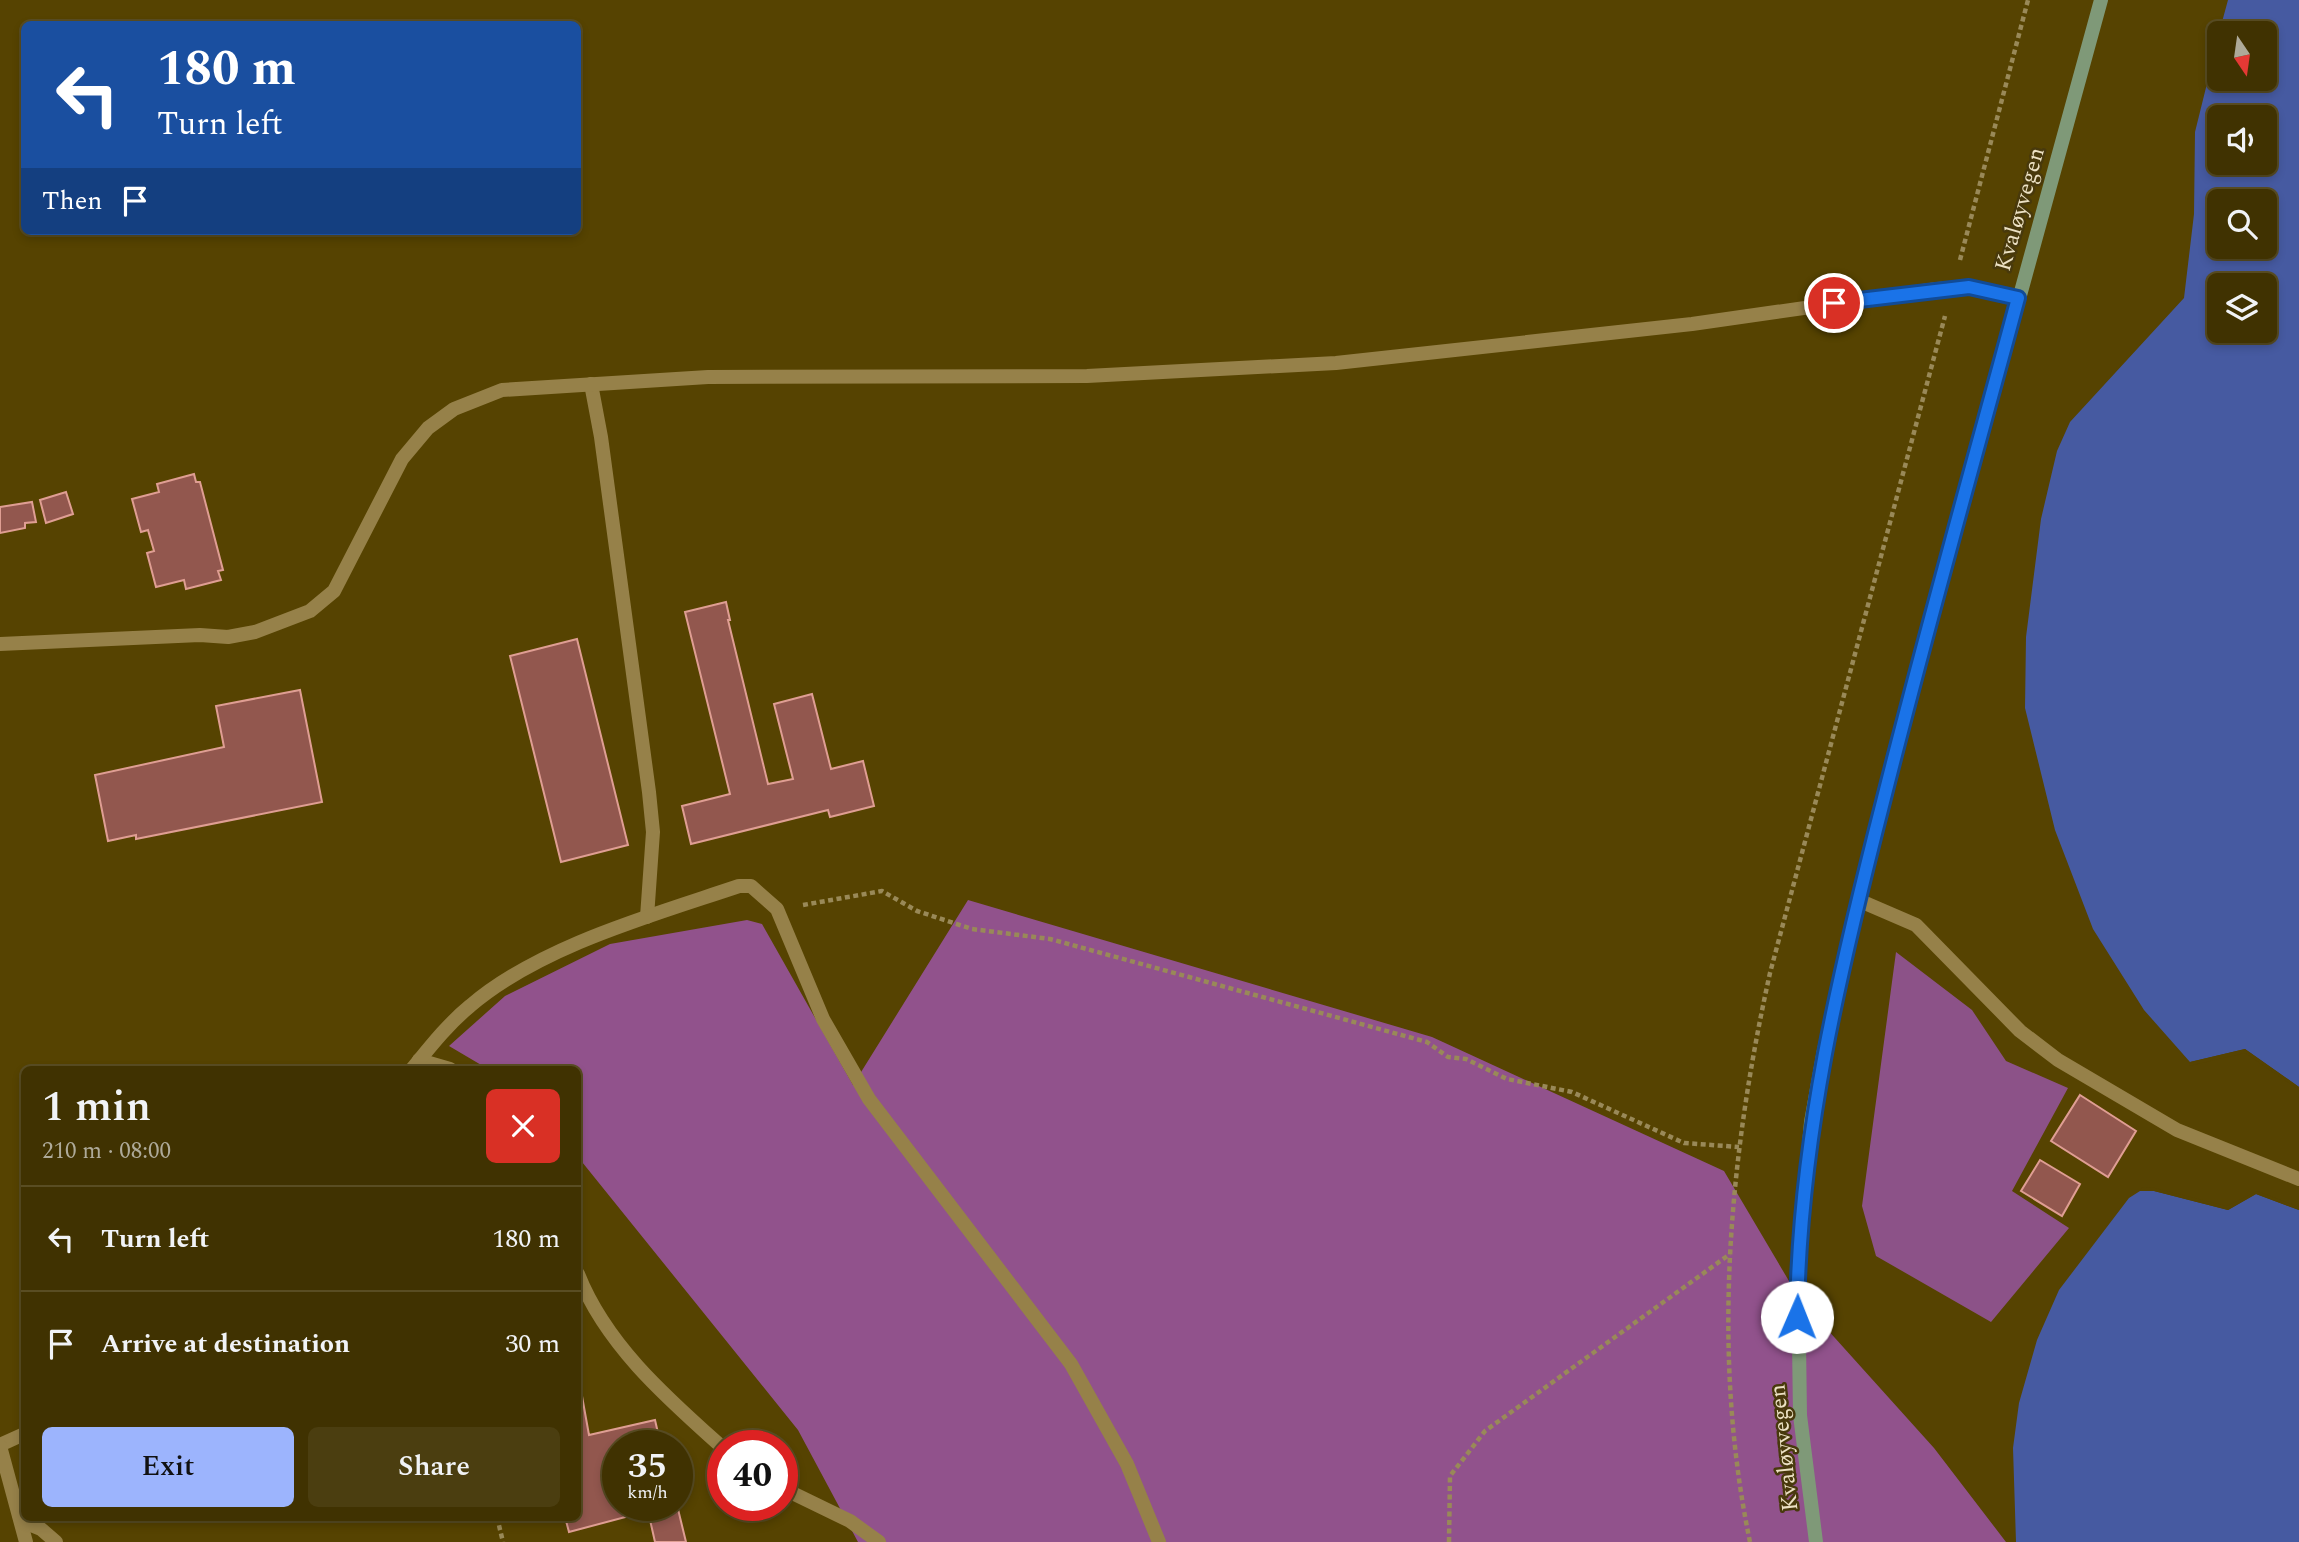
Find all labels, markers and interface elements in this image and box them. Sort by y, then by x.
north arrow [2207,21,2277,91]
map controls [2207,21,2277,343]
text: 180 m [157,32,296,107]
icon: left [42,49,133,140]
text: Turn left [157,100,283,149]
button: sound [2207,105,2277,175]
street label: Kvaløyvegen [1986,143,2055,276]
text: Then [42,181,102,221]
icon: arrive [116,182,154,220]
button: search [2207,189,2277,259]
pin [1804,273,1864,333]
button: layers [2207,273,2277,343]
icon: arrive [1815,284,1853,322]
text: 1 min [42,1076,151,1139]
button: close [486,1089,560,1163]
text: 210 m · 08:00 [42,1134,171,1169]
text: Turn left [101,1219,209,1259]
text: 180 m [492,1219,560,1259]
icon: left [42,1220,80,1258]
position arrow [1760,1280,1834,1354]
text: Arrive at destination [101,1324,350,1364]
text: 30 m [505,1324,560,1364]
icon: arrive [42,1325,80,1363]
street label: Kvaløyvegen [1760,1383,1809,1513]
button: Exit [42,1427,294,1507]
button: Share [308,1427,560,1507]
speed limit sign: 40 [707,1430,798,1521]
text: 35 [628,1440,667,1493]
text: km/h [627,1479,668,1506]

